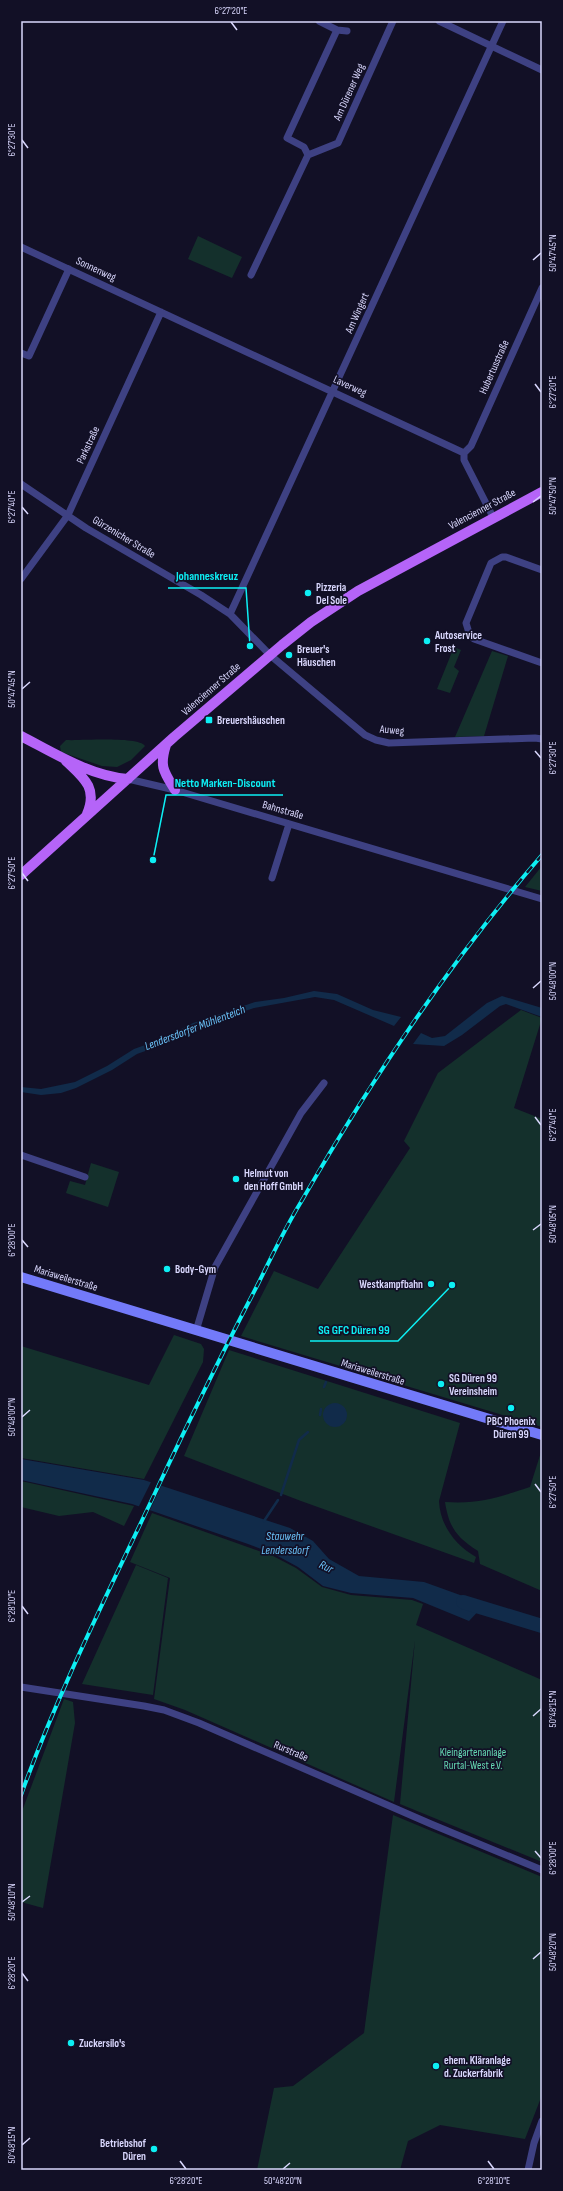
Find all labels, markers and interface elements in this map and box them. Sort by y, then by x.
text: 6°27'20"E [215,5,247,17]
street label: Am Dürener Weg [330,61,368,123]
text: 6°27'30"E [6,123,18,157]
text: 50°47'45"N [547,234,559,272]
street label: Sonnenweg [74,254,119,284]
street label: Am Wingert [342,290,372,336]
street label: Hubertusstraße [476,338,512,396]
street label: Laverweg [331,373,369,400]
text: 6°27'20"E [547,376,559,408]
street label: Parkstraße [74,424,102,466]
text: 50°47'50"N [547,477,559,515]
street label: Valencienner Straße [446,486,518,532]
text: 6°27'40"E [6,490,18,524]
street label: Gürzenicher Straße [90,513,158,561]
callout: Johanneskreuz [168,564,246,588]
text: Johanneskreuz [175,569,238,584]
place label: Pizzeria Del Sole [316,581,347,607]
marker: Pizzeria Del Sole [303,588,313,598]
place label: Autoservice Frost [434,629,482,655]
marker: Autoservice Frost [422,636,432,646]
place label: Breuer's Häuschen [297,643,336,669]
marker: Breuer's Häuschen [284,650,294,660]
street label: Valencienner Straße [179,660,243,718]
text: 50°47'45"N [6,670,18,708]
place label: Breuershäuschen [217,714,285,727]
marker: Breuershäuschen [204,715,214,725]
street label: Auweg [378,722,405,738]
text: 6°27'30"E [547,741,559,775]
callout: Netto Marken-Discount [166,771,283,795]
text: Netto Marken-Discount [175,776,275,791]
street label: Bahnstraße [261,798,305,822]
text: 6°27'50"E [6,857,18,889]
text: 50°48'00"N [547,962,559,1000]
water label: Lendersdorfer Mühlenteich [143,1002,247,1054]
text: 6°27'40"E [547,1108,559,1142]
place label: Helmut von den Hoff GmbH [244,1167,303,1193]
marker: Helmut von den Hoff GmbH [231,1174,241,1184]
text: 50°48'05"N [547,1205,559,1243]
text: 6°28'00"E [6,1223,18,1257]
street label: Mariaweilerstraße [33,1262,99,1294]
place label: Body-Gym [175,1263,216,1276]
marker: Body-Gym [162,1264,172,1274]
place label: Westkampfbahn [359,1278,423,1291]
marker: Westkampfbahn [426,1279,436,1289]
callout: SG GFC Düren 99 [310,1317,398,1341]
text: SG GFC Düren 99 [318,1323,390,1338]
street label: Mariaweilerstraße [340,1356,406,1388]
place label: SG Düren 99 Vereinsheim [449,1372,497,1398]
marker: SG Düren 99 Vereinsheim [436,1379,446,1389]
text: 50°48'00"N [6,1398,18,1436]
marker: PBC Phoenix Düren 99 [506,1403,516,1413]
place label: PBC Phoenix Düren 99 [487,1415,536,1441]
text: 6°27'50"E [547,1476,559,1508]
water label: Stauwehr Lendersdorf [261,1529,310,1558]
water label: Rur [317,1557,336,1577]
text: 6°28'10"E [6,1590,18,1622]
text: 50°48'15"N [547,1691,559,1727]
street label: Rurstraße [272,1738,310,1764]
park label: Kleingartenanlage Rurtal-West e.V. [440,1746,506,1772]
text: 6°28'00"E [547,1841,559,1875]
text: 50°48'10"N [6,1883,18,1921]
text: 50°48'20"N [547,1933,559,1971]
text: 6°28'20"E [6,1957,18,1989]
place label: Zuckersilo's [79,2037,125,2050]
marker: Zuckersilo's [66,2038,76,2048]
place label: ehem. Kläranlage d. Zuckerfabrik [444,2054,511,2080]
marker: ehem. Kläranlage d. Zuckerfabrik [431,2061,441,2071]
text: 50°48'15"N [6,2127,18,2163]
place label: Betriebshof Düren [100,2137,147,2163]
marker: Betriebshof Düren [149,2144,159,2154]
text: 6°28'20"E [170,2175,202,2187]
text: 50°48'20"N [264,2175,302,2187]
text: 6°28'10"E [478,2175,510,2187]

